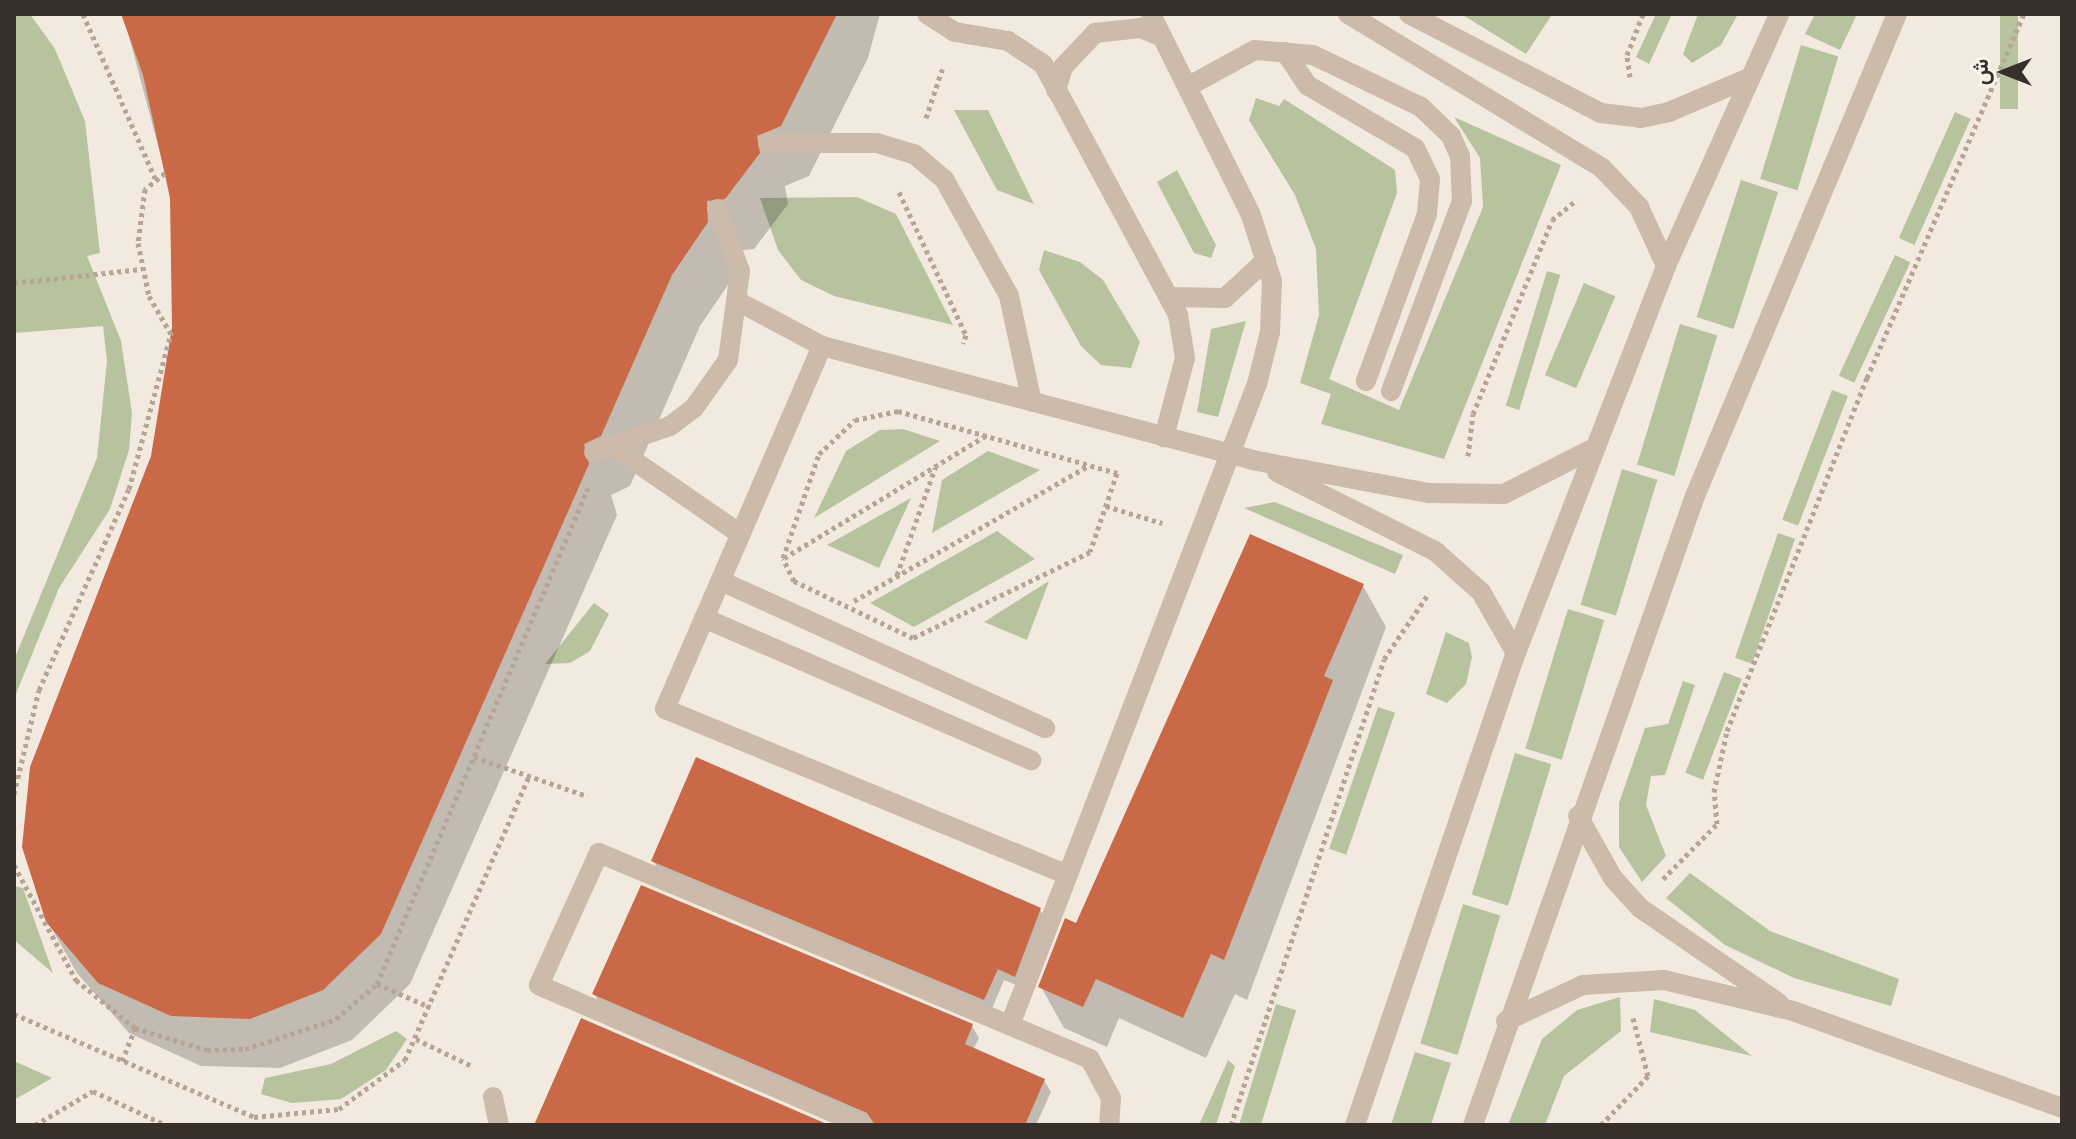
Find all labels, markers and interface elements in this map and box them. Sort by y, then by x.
north arrow [1964,32,2044,112]
text: ش [1966,59,1993,85]

